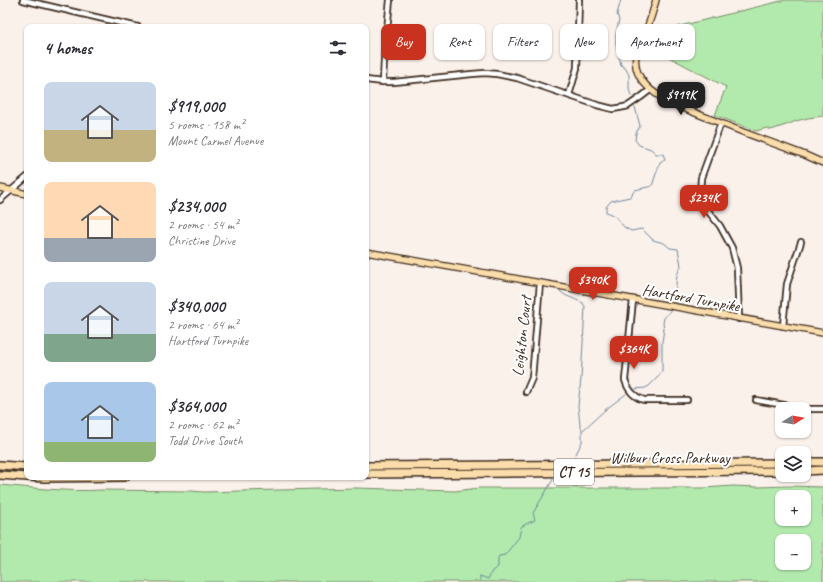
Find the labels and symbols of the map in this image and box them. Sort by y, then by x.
pin: $919K [653,82,709,116]
pin: $234K [676,185,732,219]
pin: $340K [565,267,621,301]
street label: Hartford Turnpike [641,280,743,317]
street label: Leighton Court [508,293,536,377]
pin: $364K [606,336,662,370]
north arrow [775,402,811,438]
street label: Wilbur Cross Parkway [610,448,731,468]
road number: CT 15 [554,459,594,485]

